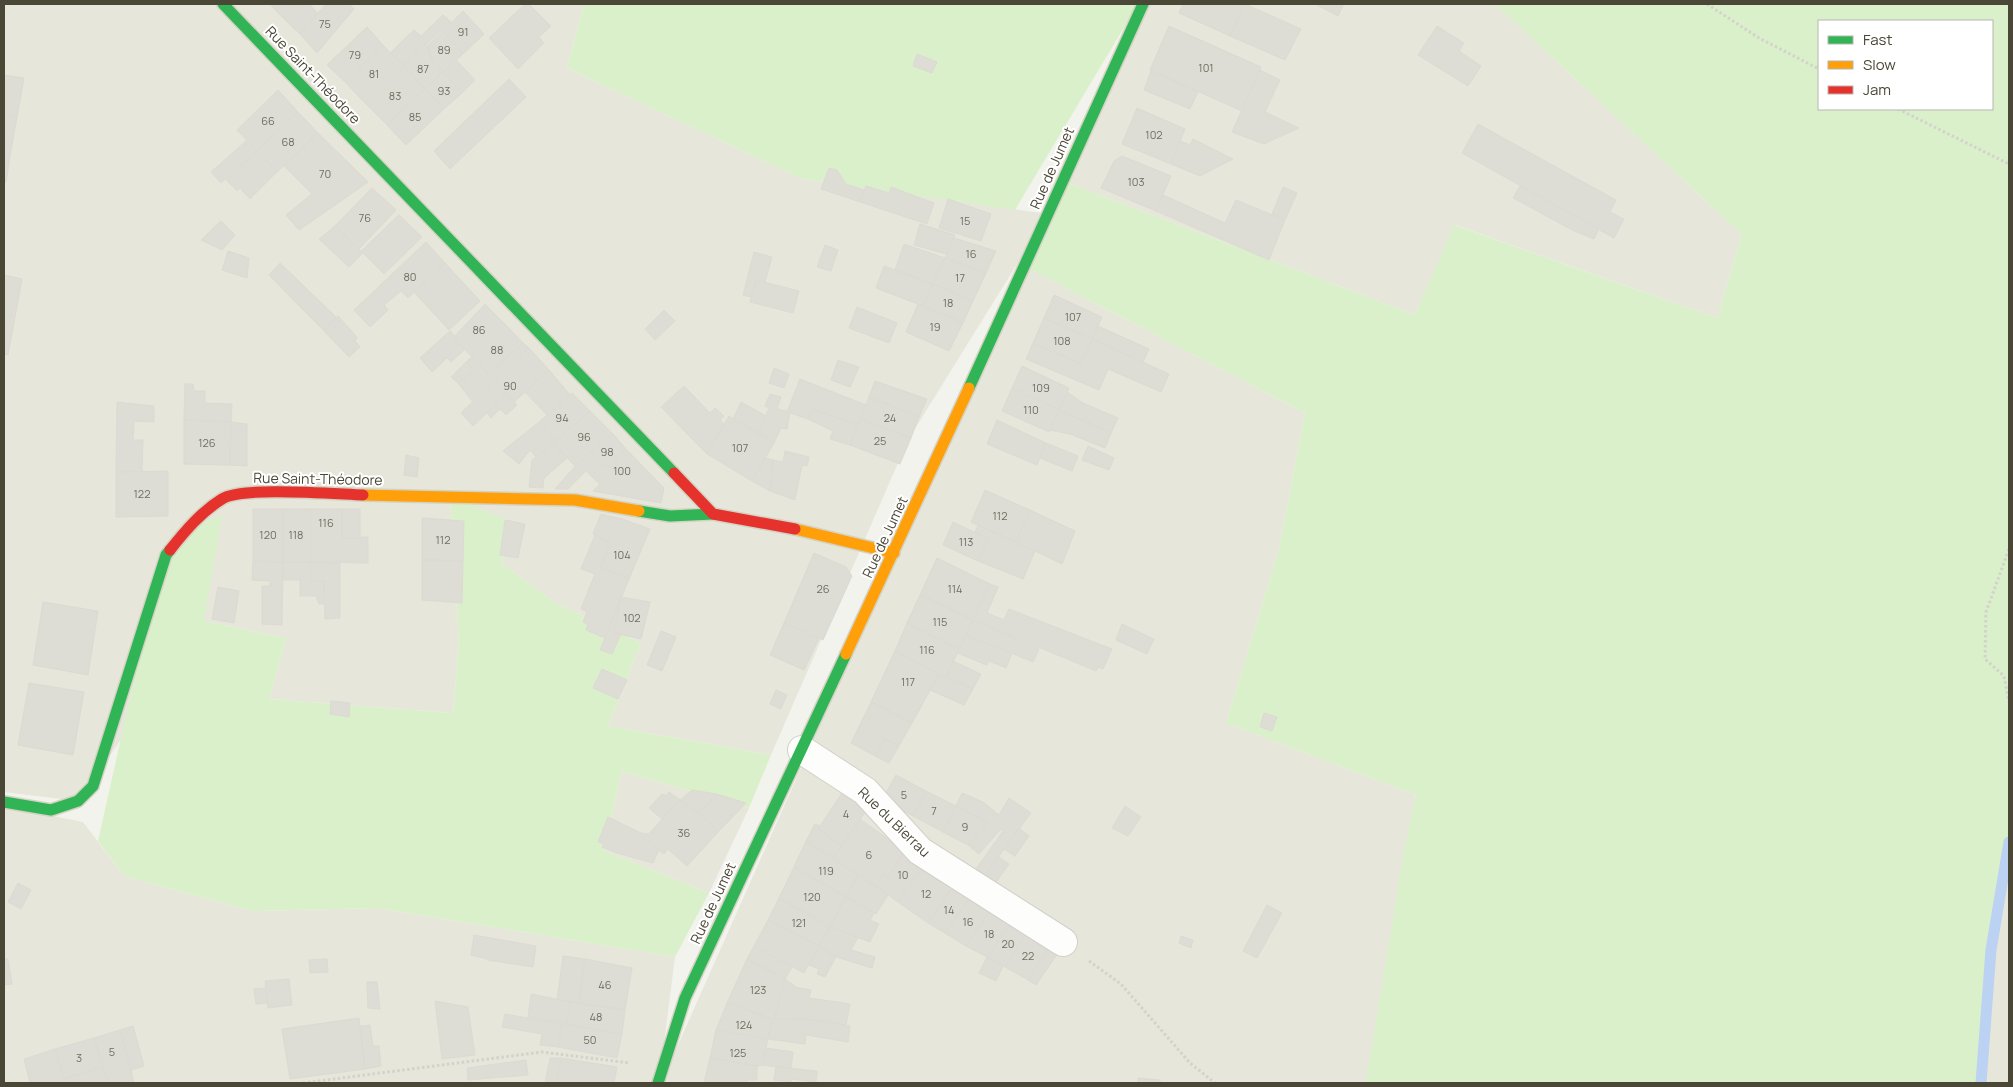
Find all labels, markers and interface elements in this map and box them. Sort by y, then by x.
house number: 75 [319,16,331,31]
legend [1818,20,1993,110]
street label: Rue Saint-Théodore [262,22,365,128]
house number: 91 [457,24,469,39]
text: Fast [1863,29,1892,50]
house number: 89 [437,42,451,57]
house number: 79 [349,47,361,62]
text: Slow [1863,54,1896,75]
house number: 101 [1198,60,1214,75]
house number: 87 [417,61,429,76]
house number: 81 [369,66,379,81]
text: Jam [1863,79,1891,100]
house number: 93 [438,83,450,98]
house number: 83 [389,88,401,103]
house number: 85 [409,109,421,124]
house number: 66 [261,113,275,128]
street label: Rue de Jumet [1025,123,1078,212]
house number: 102 [1145,127,1163,142]
house number: 68 [281,134,295,149]
house number: 70 [319,166,331,181]
house number: 103 [1127,174,1145,189]
house number: 76 [359,210,371,225]
house number: 15 [960,213,970,228]
house number: 16 [965,246,977,261]
house number: 80 [403,269,417,284]
house number: 17 [955,270,965,285]
house number: 18 [943,295,953,310]
house number: 107 [1065,309,1081,324]
house number: 19 [929,319,941,334]
house number: 86 [472,322,486,337]
house number: 108 [1053,333,1071,348]
house number: 88 [491,342,503,357]
house number: 90 [503,378,517,393]
house number: 109 [1032,380,1050,395]
house number: 110 [1023,402,1039,417]
house number: 94 [555,410,569,425]
house number: 24 [884,410,896,425]
house number: 96 [577,429,591,444]
house number: 25 [874,433,886,448]
house number: 126 [198,435,216,450]
house number: 107 [732,440,748,455]
house number: 98 [600,444,614,459]
house number: 100 [613,463,631,478]
street label: Rue Saint-Théodore [253,468,383,489]
house number: 122 [134,486,150,501]
street label: Rue de Jumet [857,493,912,581]
house number: 112 [993,508,1007,523]
house number: 116 [318,515,334,530]
house number: 120 [259,527,277,542]
house number: 118 [289,527,303,542]
house number: 112 [436,532,450,547]
house number: 113 [959,534,973,549]
house number: 104 [613,547,631,562]
house number: 26 [816,581,830,596]
house number: 114 [947,581,963,596]
house number: 102 [623,610,641,625]
house number: 115 [933,614,947,629]
house number: 116 [919,642,935,657]
house number: 117 [901,674,915,689]
street label: Rue du Bierrau [854,782,935,861]
house number: 5 [901,787,907,802]
house number: 7 [931,803,937,818]
house number: 4 [843,806,849,821]
house number: 9 [962,819,969,834]
house number: 36 [678,825,691,840]
house number: 6 [866,847,873,862]
street label: Rue de Jumet [685,859,740,947]
house number: 119 [818,863,834,878]
house number: 10 [897,867,909,882]
house number: 12 [921,886,931,901]
house number: 120 [803,889,821,904]
house number: 14 [944,902,954,917]
house number: 16 [962,914,974,929]
house number: 121 [792,915,806,930]
house number: 18 [984,926,994,941]
house number: 20 [1002,936,1014,951]
house number: 22 [1022,948,1034,963]
house number: 46 [598,977,612,992]
house number: 123 [750,982,766,997]
house number: 48 [590,1009,602,1024]
house number: 124 [736,1017,752,1032]
house number: 50 [583,1032,597,1047]
house number: 5 [109,1044,115,1059]
house number: 125 [730,1045,746,1060]
house number: 3 [76,1050,82,1065]

